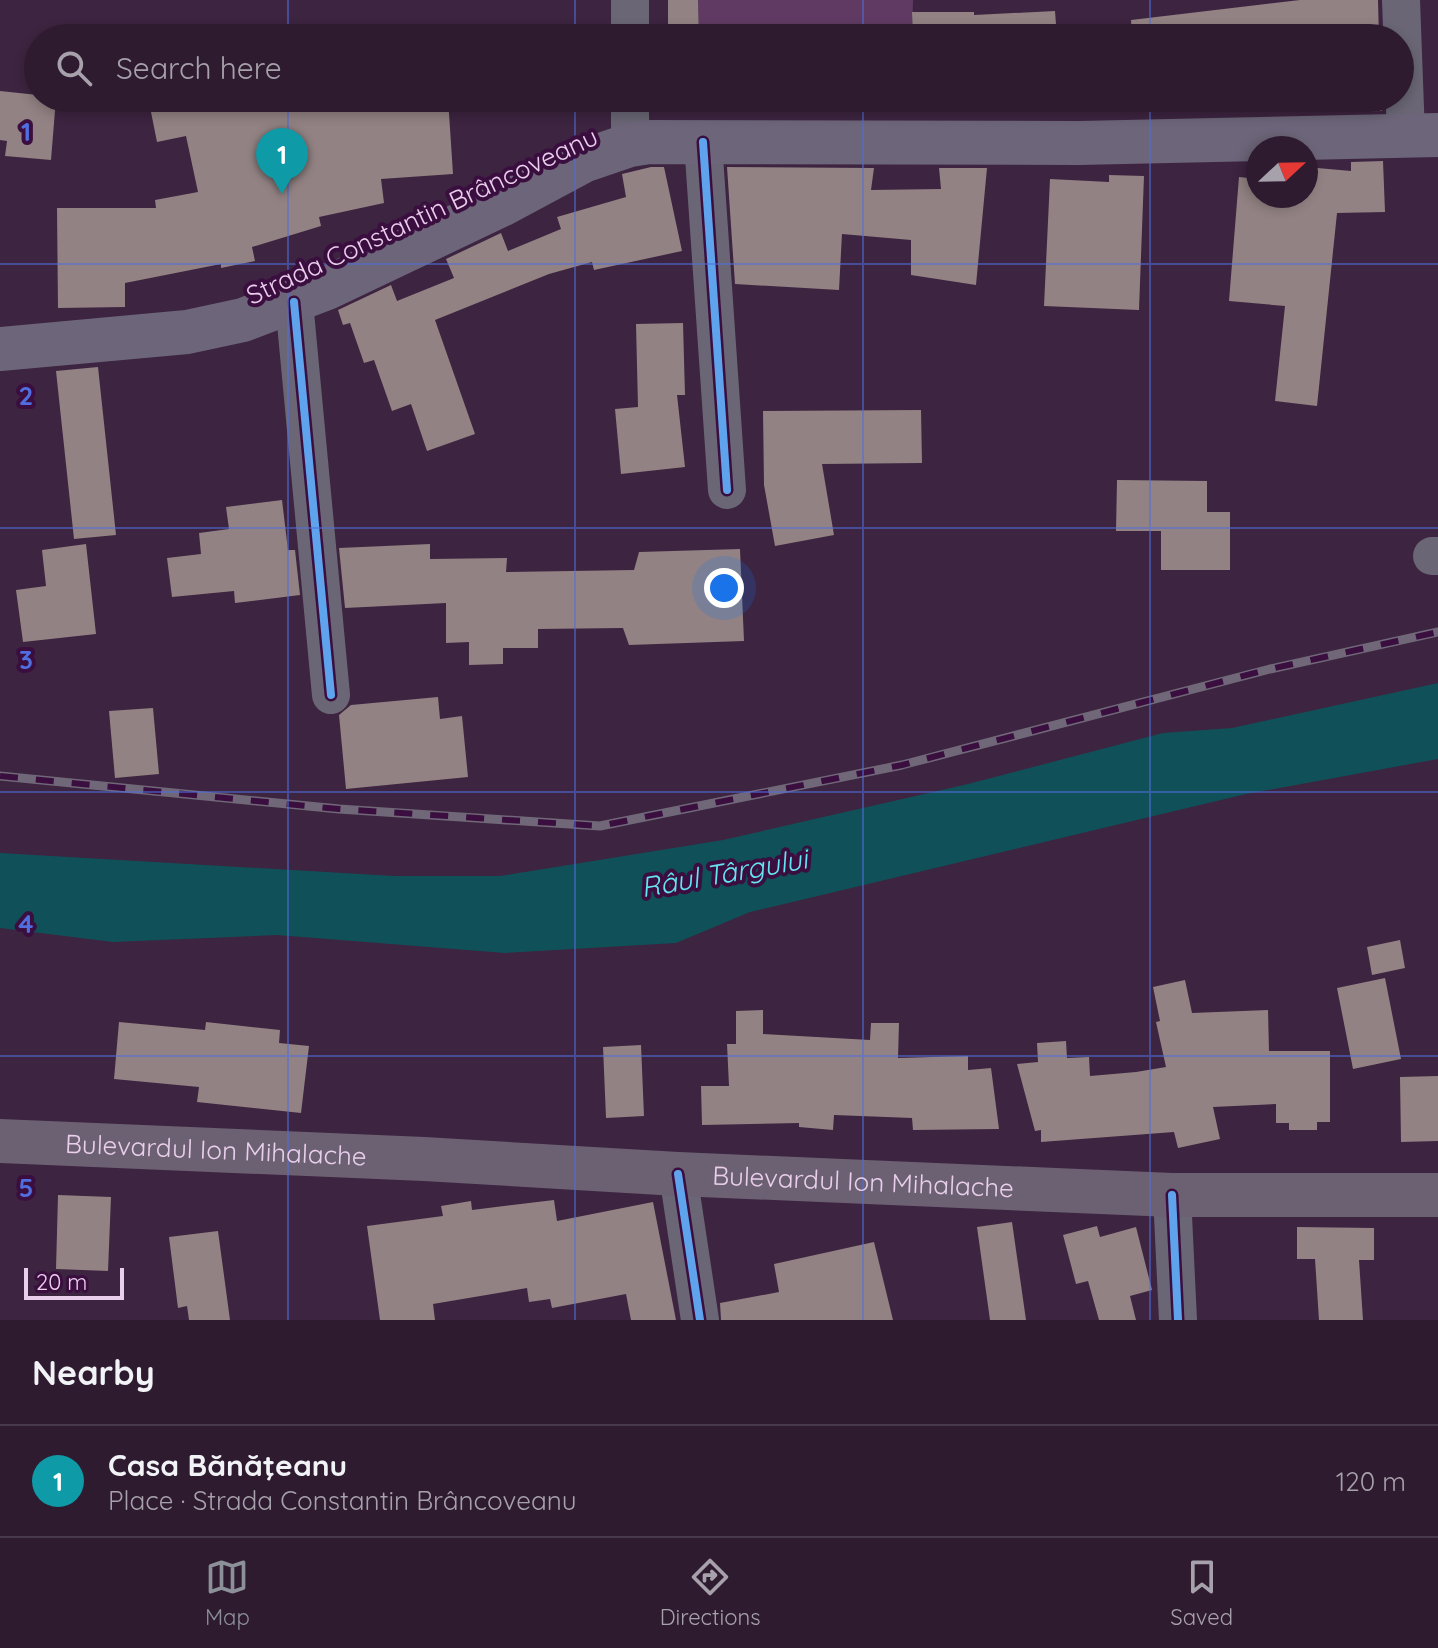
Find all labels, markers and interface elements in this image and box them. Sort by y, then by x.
search box [24,24,1414,112]
icon: search [52,46,96,90]
text: Search here [116,49,282,87]
text: 1 [21,115,31,148]
street label: Strada Constantin Brâncoveanu [241,119,603,312]
pin: 1 [256,128,308,194]
north arrow [1246,136,1318,208]
text: 2 [19,379,33,412]
your location [704,568,744,608]
text: 3 [19,643,33,676]
water label: Râul Târgului [638,840,813,904]
text: 4 [18,907,34,940]
street label: Bulevardul Ion Mihalache [64,1127,367,1173]
street label: Bulevardul Ion Mihalache [712,1158,1014,1204]
text: 5 [19,1171,33,1204]
scale bar [24,1264,124,1300]
text: 20 m [36,1268,87,1296]
text: Nearby [32,1351,155,1394]
text: Casa Bănăţeanu [108,1446,347,1484]
text: 1 [53,1465,63,1498]
text: 120 m [1336,1465,1406,1498]
text: Place · Strada Constantin Brâncoveanu [108,1484,577,1517]
tab: Map [205,1555,250,1631]
tab: Directions [660,1555,760,1631]
tab: Saved [1170,1555,1233,1631]

